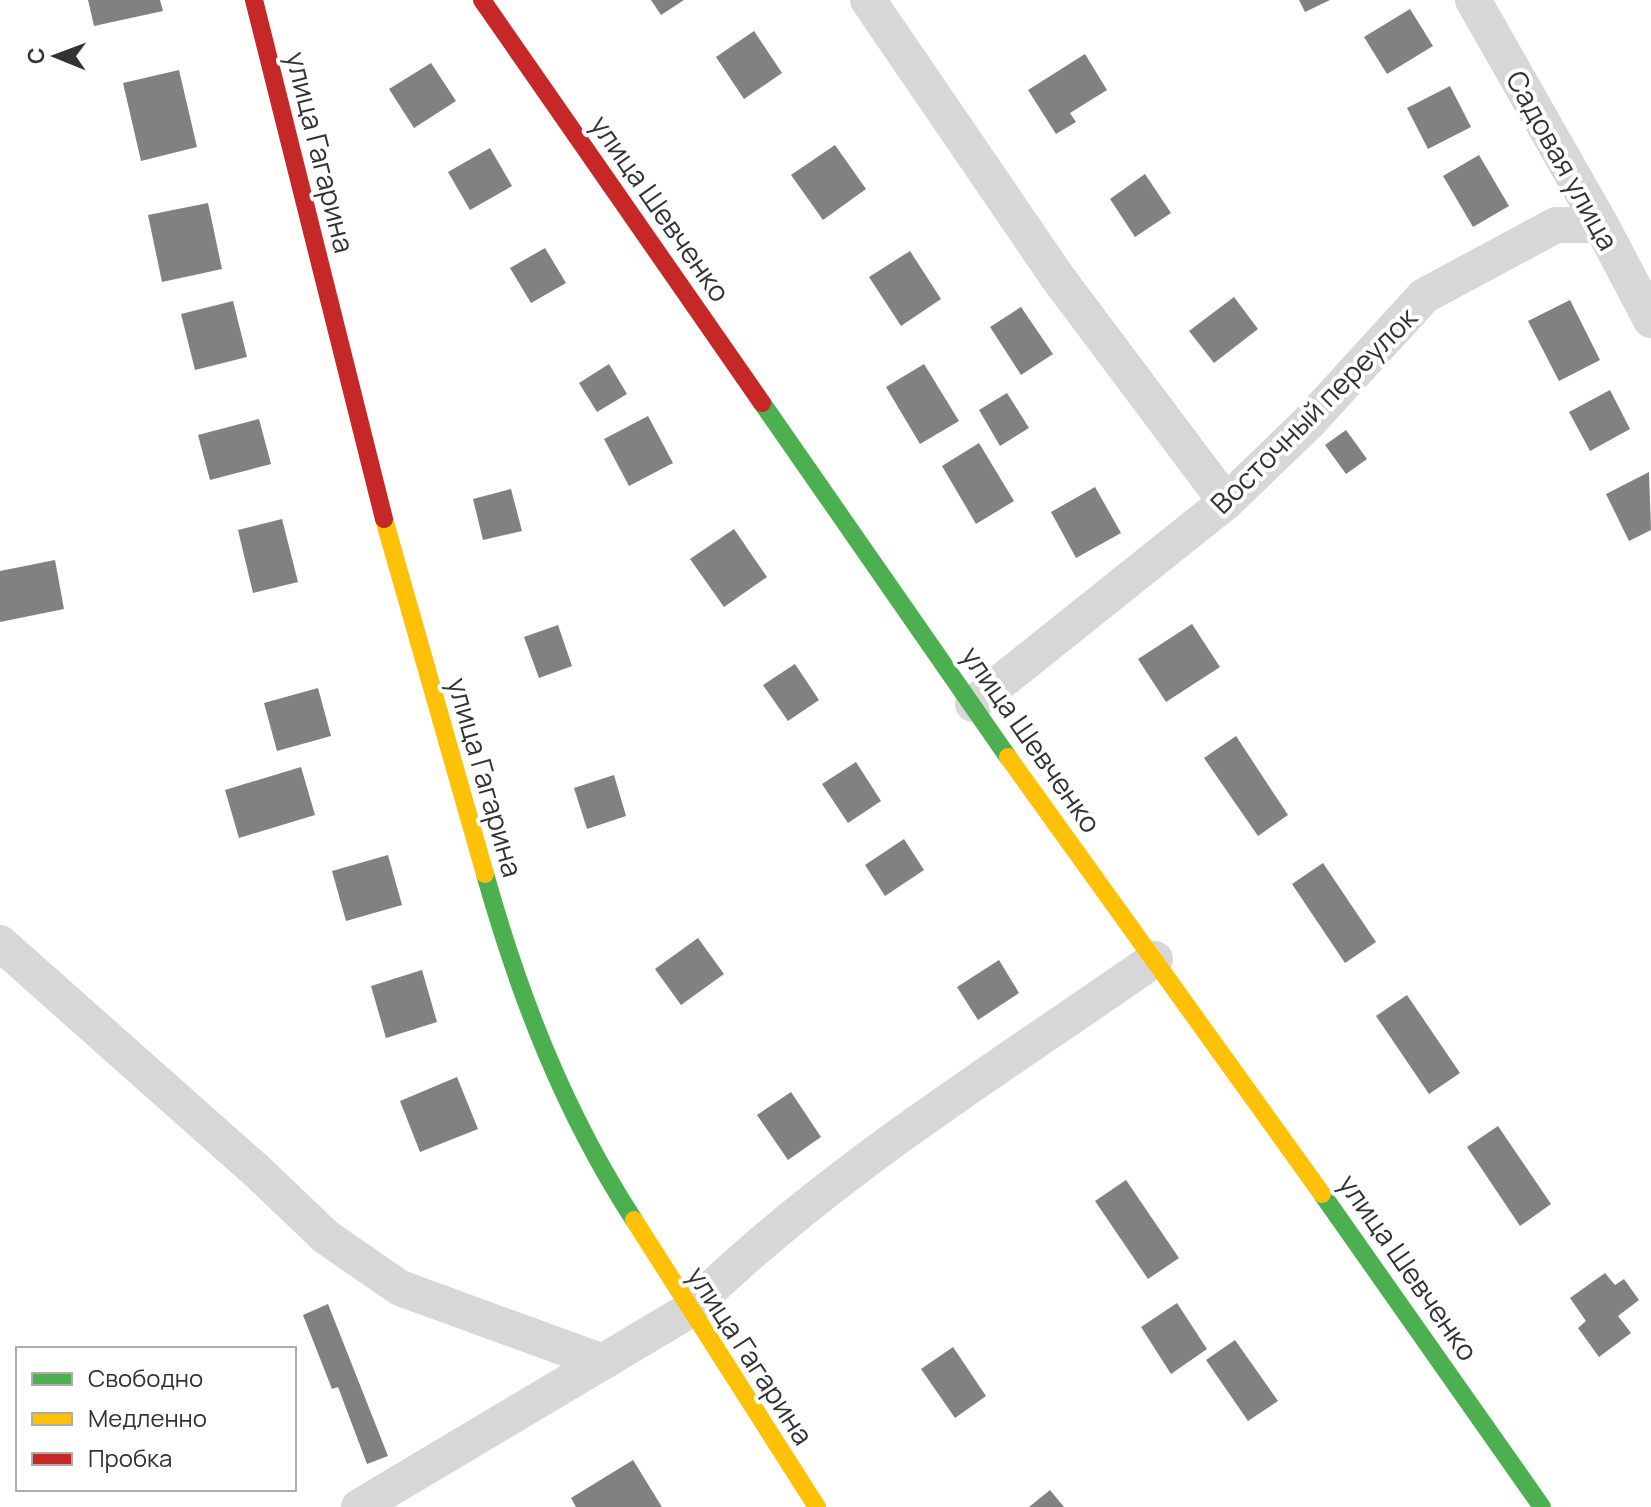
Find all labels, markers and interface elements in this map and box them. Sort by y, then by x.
north arrow [16,16,96,96]
text: С [21,47,51,64]
street label: улица Гагарина [278,48,364,256]
street label: Садовая улица [1498,63,1628,257]
street label: улица Шевченко [582,107,740,309]
street label: Восточный переулок [1202,298,1425,521]
street label: улица Шевченко [953,638,1111,840]
street label: улица Гагарина [439,673,533,881]
street label: улица Шевченко [1330,1166,1488,1368]
street label: улица Гагарина [679,1258,823,1452]
legend [16,1347,296,1491]
text: Свободно [88,1361,203,1394]
text: Медленно [88,1401,207,1434]
text: Пробка [88,1441,172,1474]

